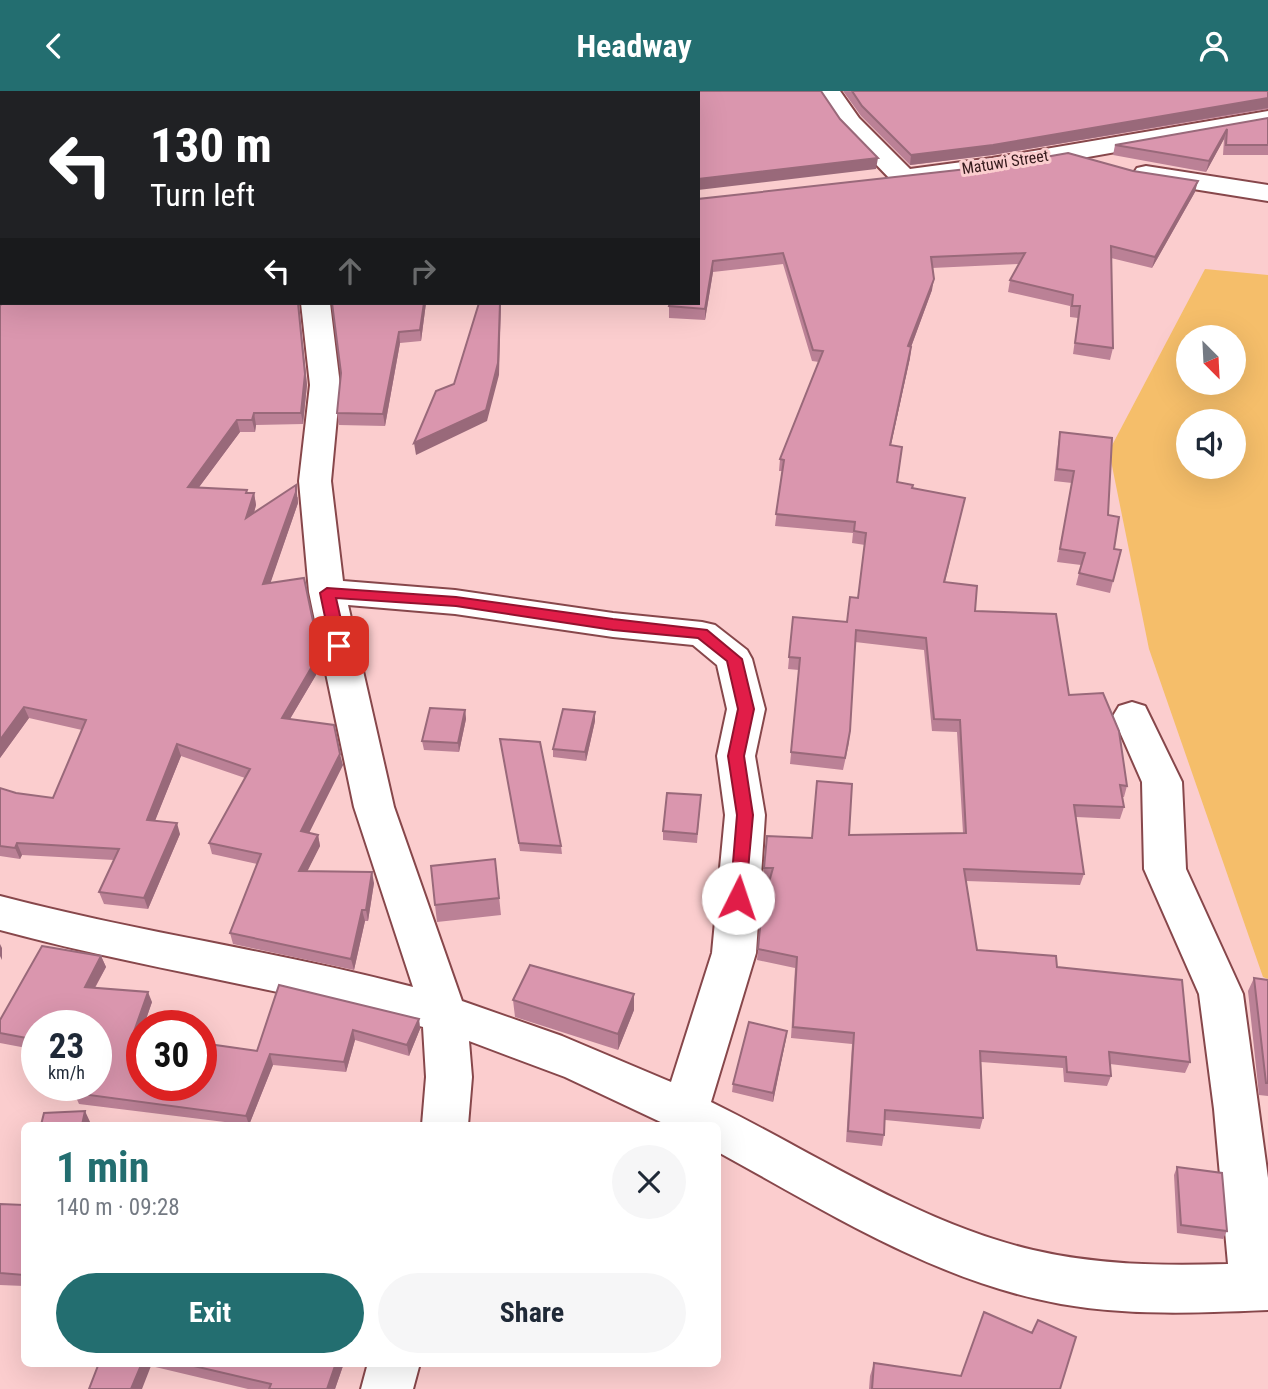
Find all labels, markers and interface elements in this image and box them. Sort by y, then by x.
icon: back [35,27,73,65]
text: Headway [576,27,692,65]
icon: person [1195,27,1233,65]
text: 130 m [150,117,272,174]
icon: left [35,119,126,210]
street label: Matuwi Street [960,146,1050,178]
text: Turn left [150,176,255,214]
icon: left [258,252,296,290]
icon: ahead [331,252,369,290]
icon: right [404,252,442,290]
north arrow [1176,325,1246,395]
map controls [1176,325,1246,479]
button: sound [1176,409,1246,479]
pin [309,616,369,676]
icon: arrive [320,627,358,665]
position arrow [701,861,775,935]
speed limit sign: 30 [126,1010,217,1101]
text: 23 [49,1026,84,1067]
text: km/h [48,1062,85,1083]
text: 1 min [56,1143,149,1192]
button: close [612,1145,686,1219]
text: 140 m · 09:28 [56,1194,180,1221]
button: Exit [56,1273,364,1353]
button: Share [378,1273,686,1353]

